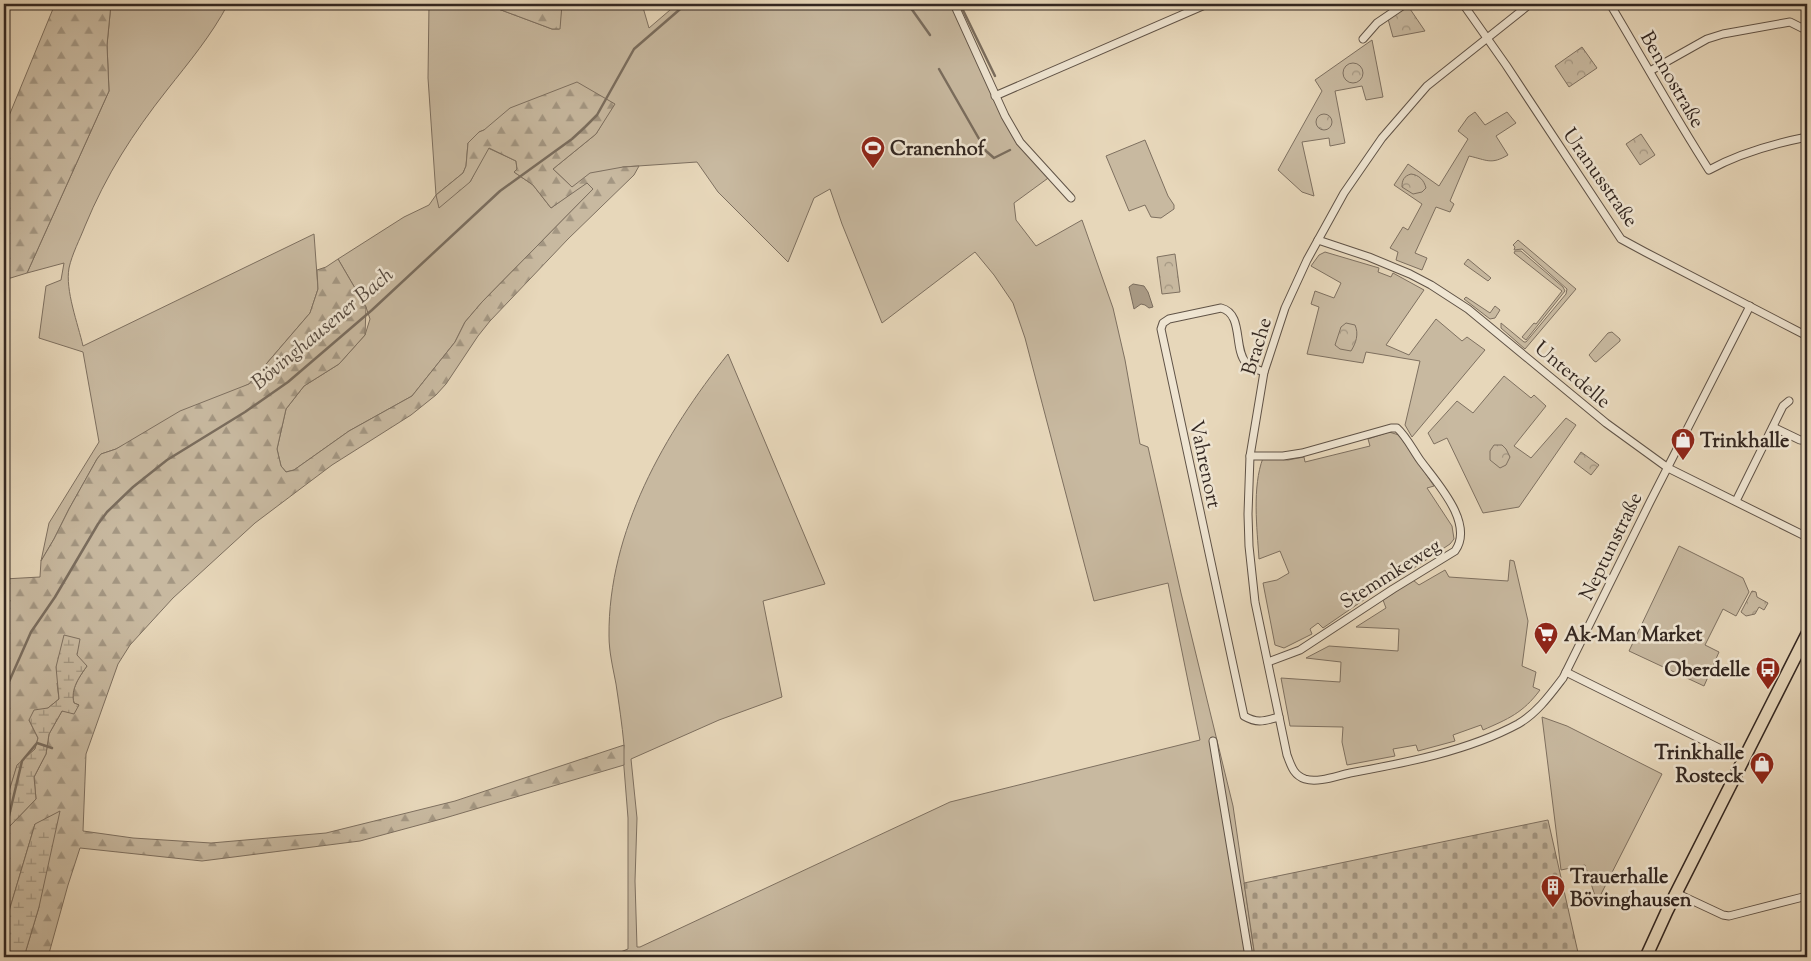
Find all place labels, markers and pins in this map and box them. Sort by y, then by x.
sports icon: Cranenhof [860,135,886,169]
place label: Cranenhof [890,136,987,165]
shop icon: Trinkhalle [1670,427,1696,461]
place label: Trinkhalle [1700,428,1789,457]
supermarket icon: Ak-Man Market [1533,621,1559,655]
place label: Ak-Man Market [1564,622,1702,651]
bus stop icon: Oberdelle [1755,656,1781,690]
place label: Oberdelle [1665,657,1750,686]
place label: Trinkhalle Rosteck [1655,740,1744,792]
shop icon: Trinkhalle Rosteck [1749,751,1775,785]
place label: Trauerhalle Bövinghausen [1570,864,1692,916]
building icon: Trauerhalle Bövinghausen [1540,874,1566,908]

